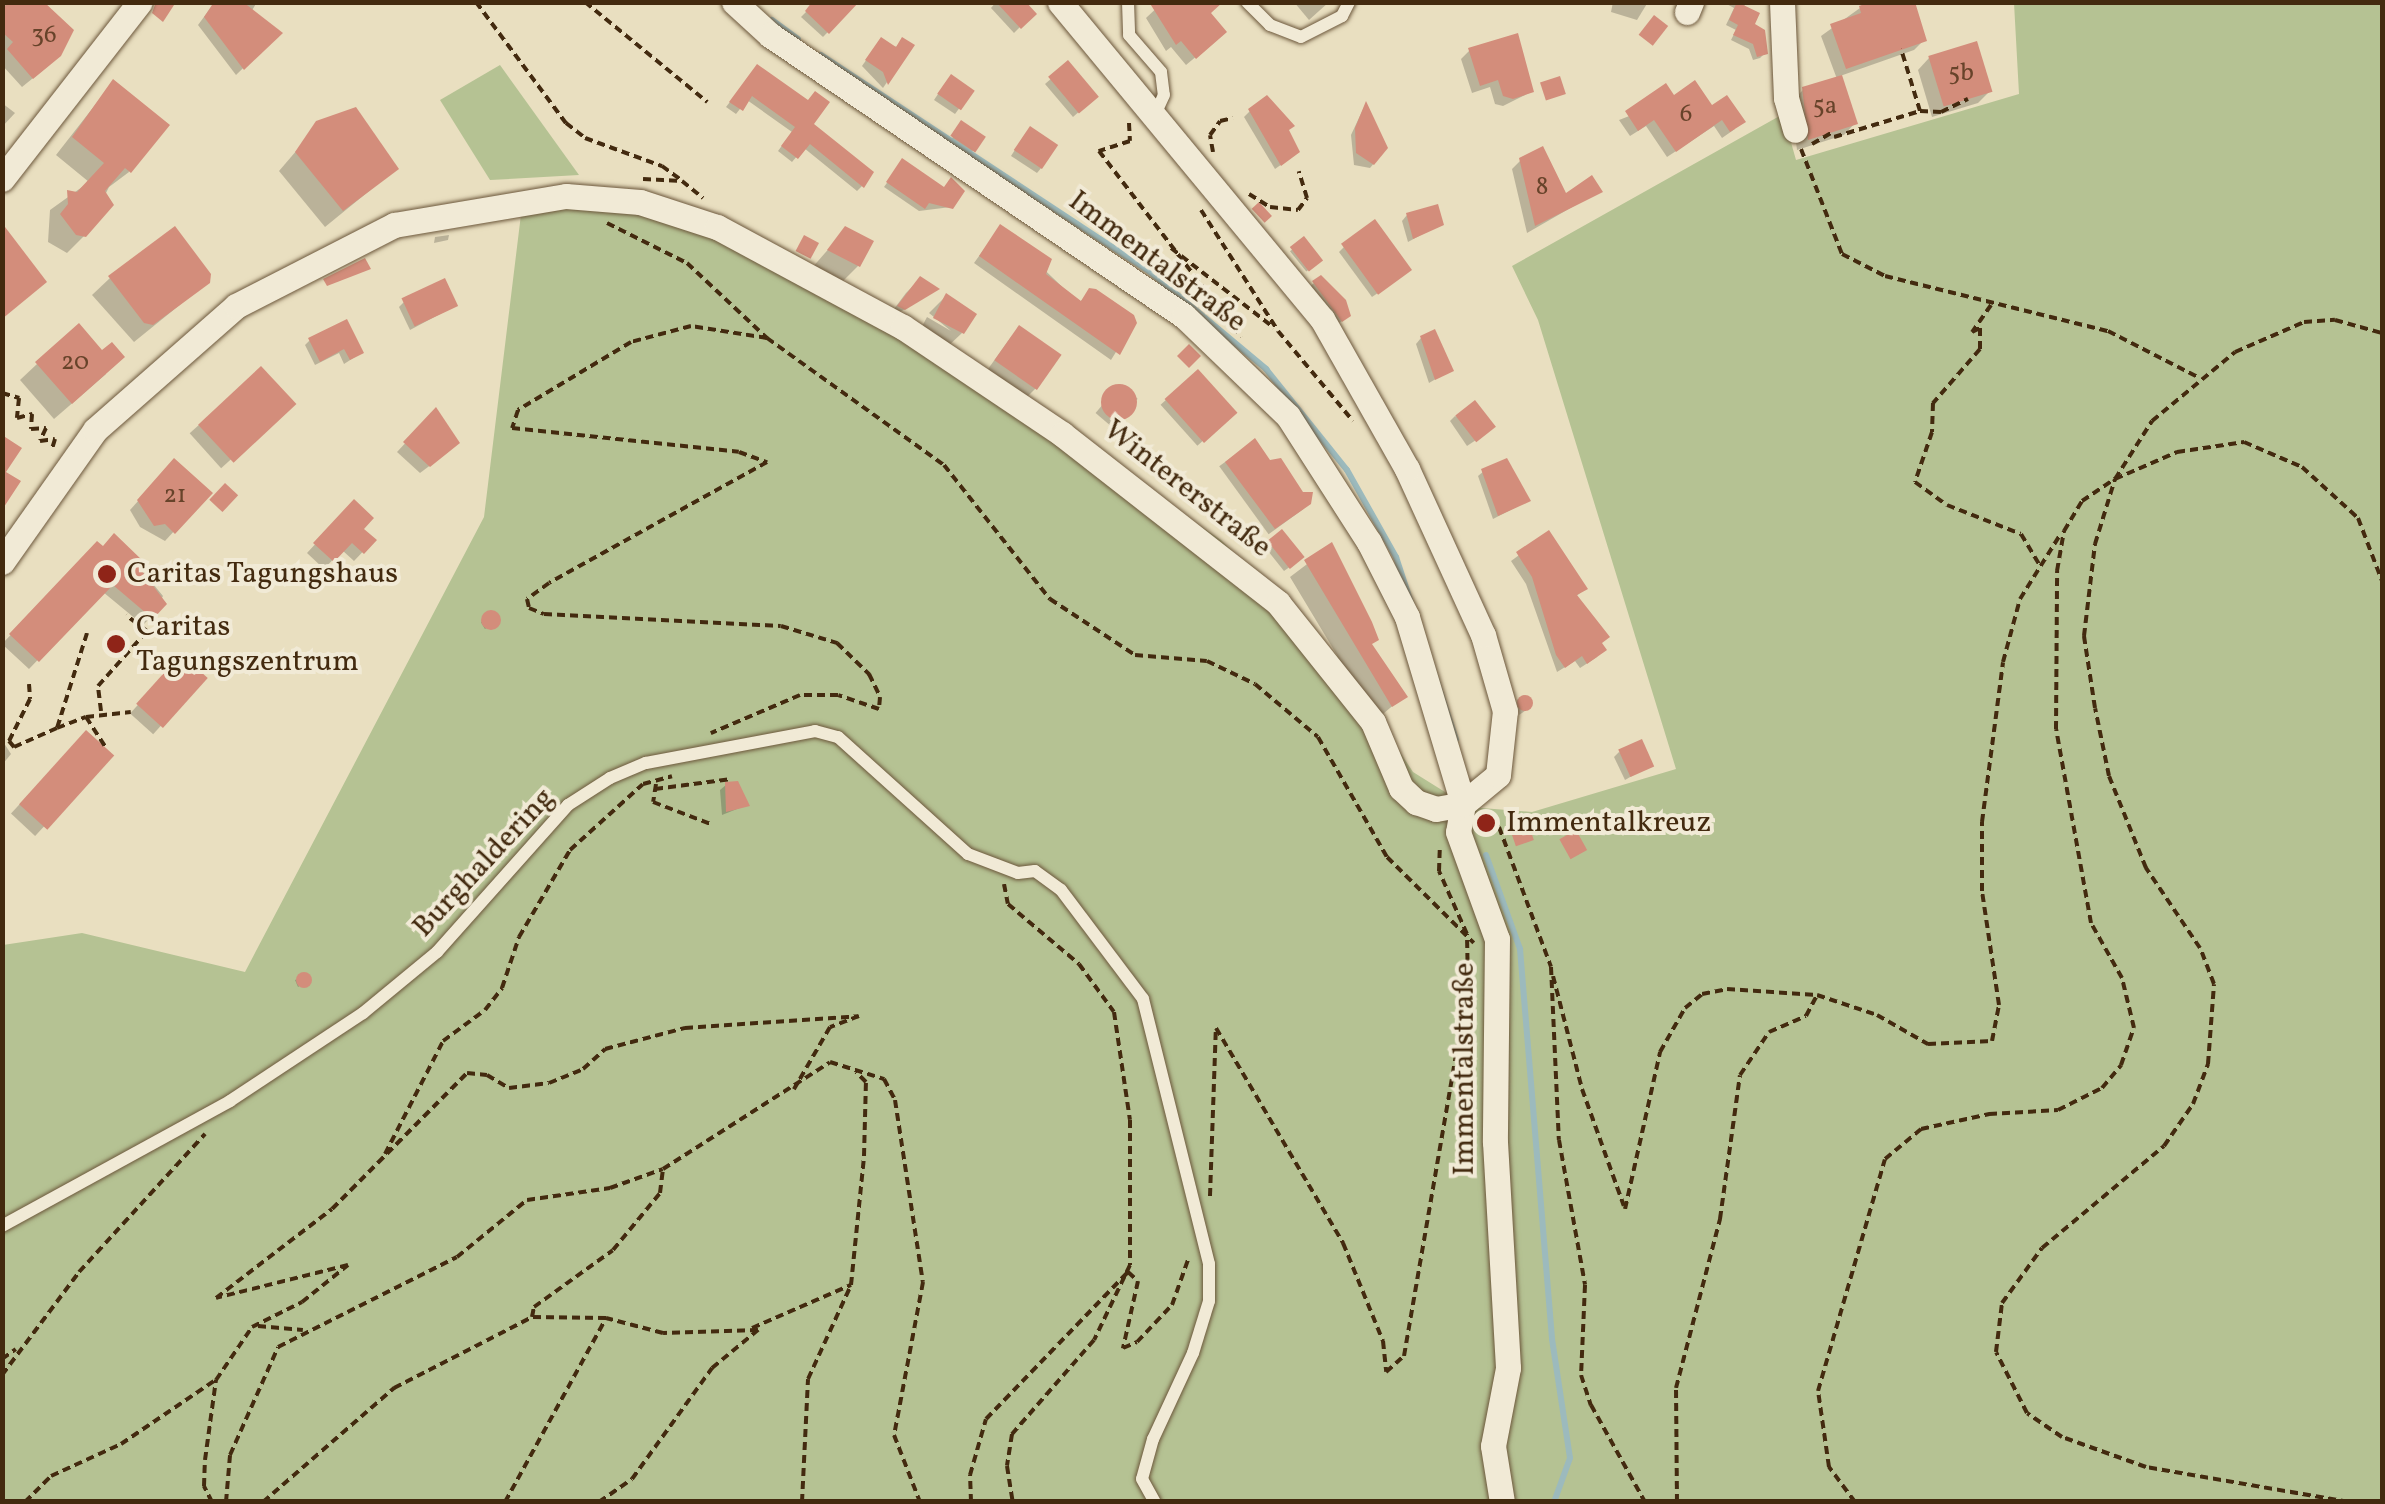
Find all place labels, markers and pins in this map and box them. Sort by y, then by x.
place label: Caritas Tagungshaus [127,556,399,592]
marker: Caritas Tagungshaus [96,563,118,585]
place label: Caritas Tagungszentrum [136,609,359,680]
marker: Caritas Tagungszentrum [105,633,127,655]
place label: Immentalkreuz [1506,805,1711,841]
marker: Immentalkreuz [1475,812,1497,834]

